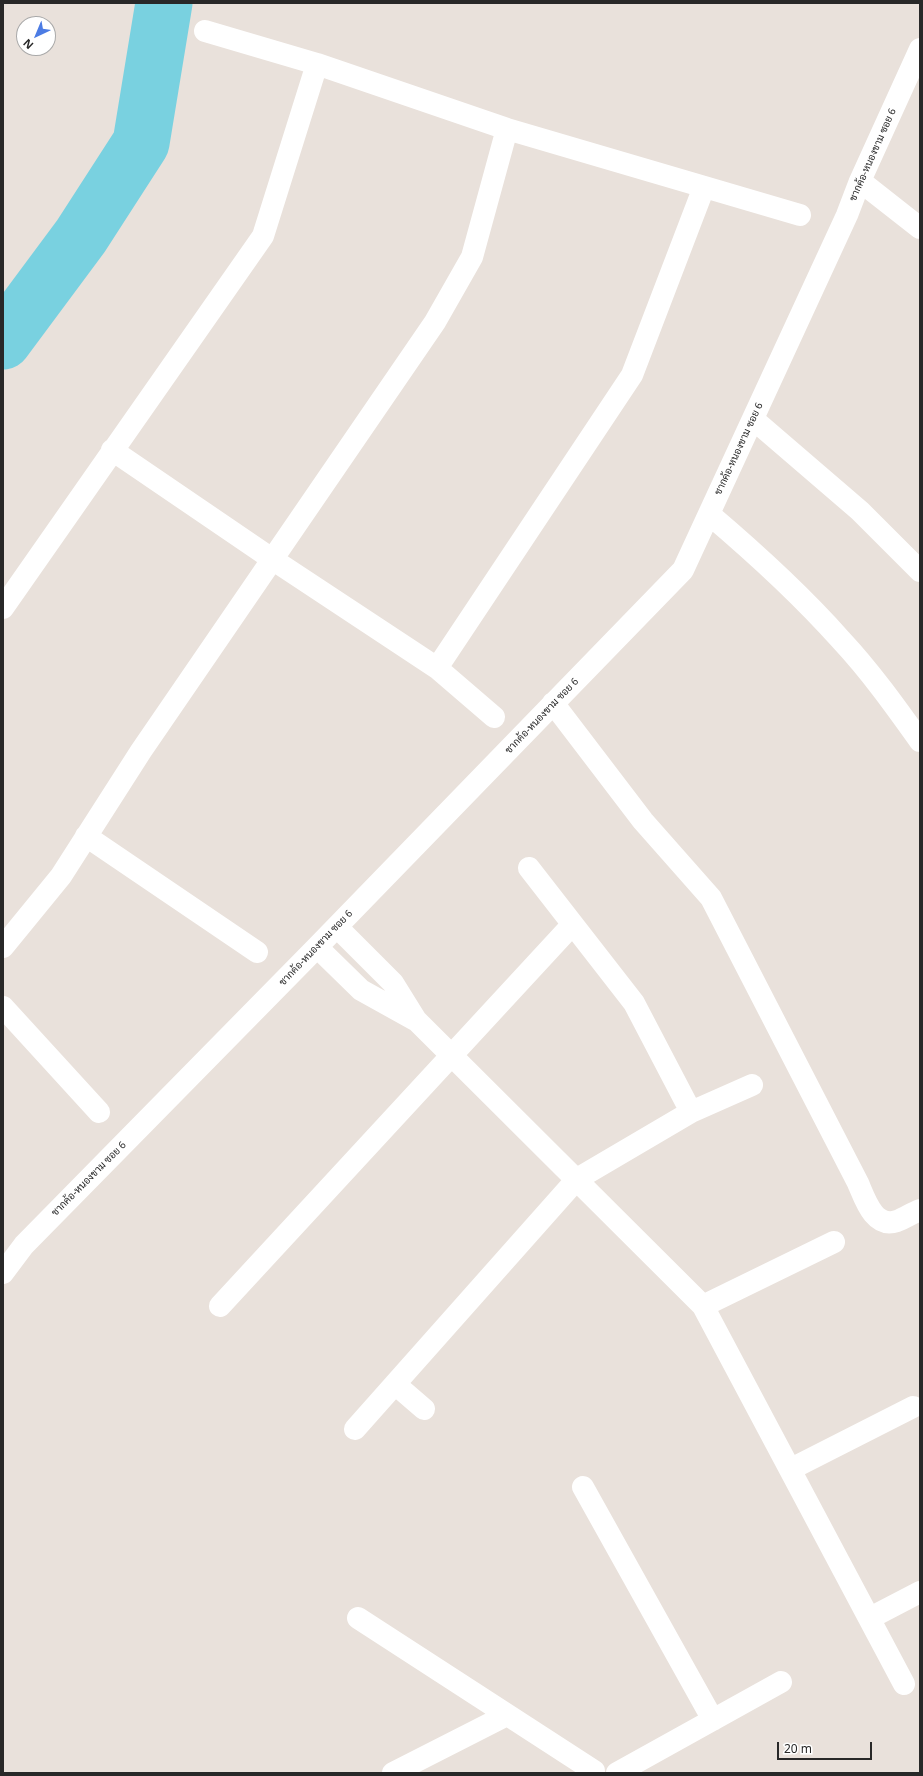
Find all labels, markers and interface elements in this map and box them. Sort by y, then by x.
north arrow [16,16,56,56]
text: N [20,36,36,53]
street label: ชากค้อ-หนองขาม ซอย 6 [847,107,899,203]
street label: ชากค้อ-หนองขาม ซอย 6 [712,401,766,497]
street label: ชากค้อ-หนองขาม ซอย 6 [503,676,581,756]
street label: ชากค้อ-หนองขาม ซอย 6 [277,908,355,988]
street label: ชากค้อ-หนองขาม ซอย 6 [49,1139,129,1219]
scale bar [779,1734,874,1760]
text: 20 m [784,1740,812,1757]

